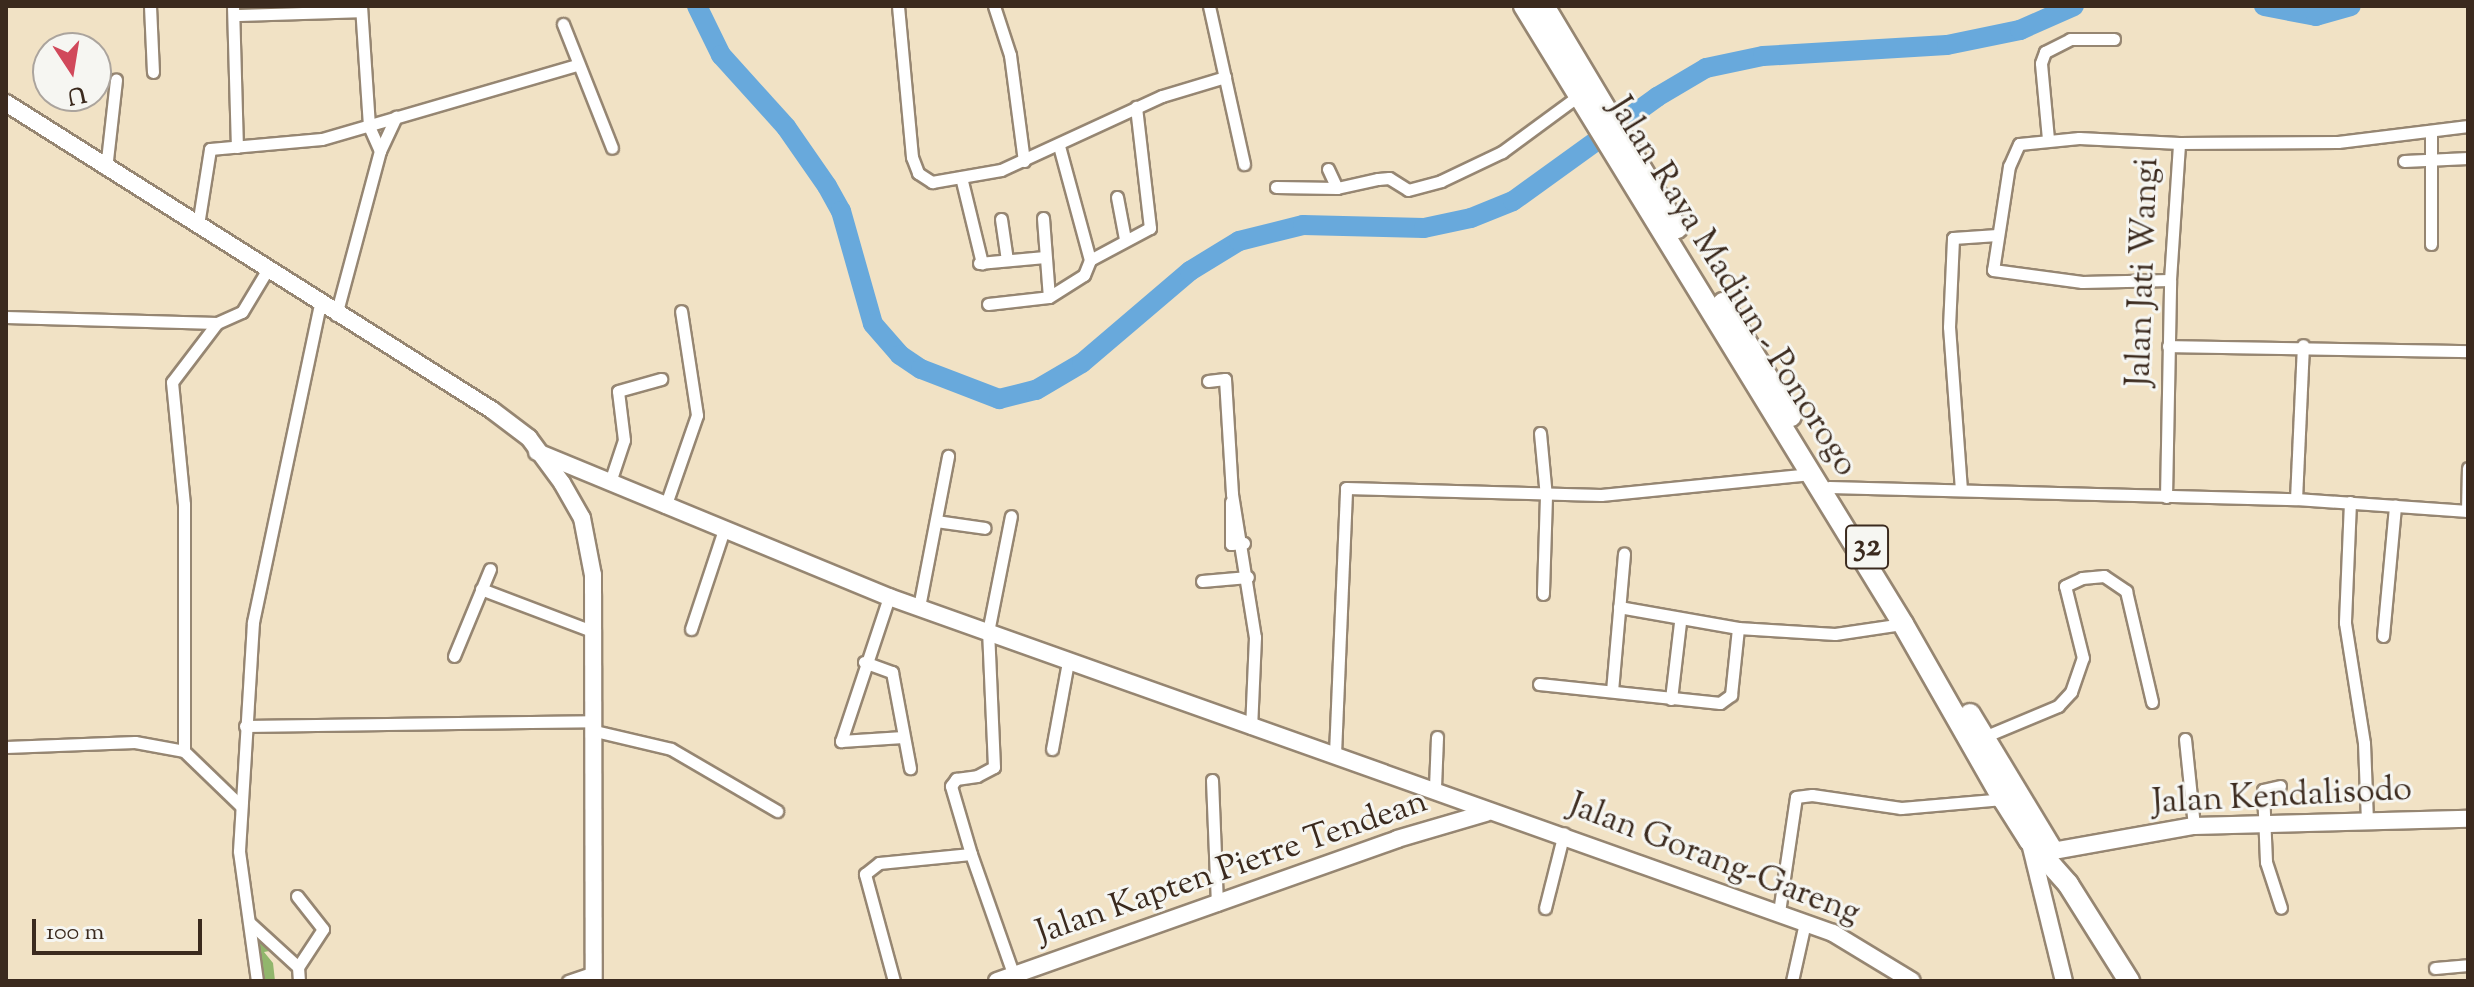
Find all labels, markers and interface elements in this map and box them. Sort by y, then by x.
north arrow [32,32,112,112]
text: U [64,76,89,111]
street label: Jalan Raya Madiun - Ponorogo [1598,90,1866,484]
street label: Jalan Jati Wangi [2120,157,2168,387]
road number: 32 [1845,519,1889,575]
street label: Jalan Kendalisodo [2151,770,2413,824]
street label: Jalan Kapten Pierre Tendean [1031,782,1433,954]
street label: Jalan Gorang-Gareng [1563,786,1865,934]
scale bar [36,903,206,953]
text: 100 m [46,916,104,950]

